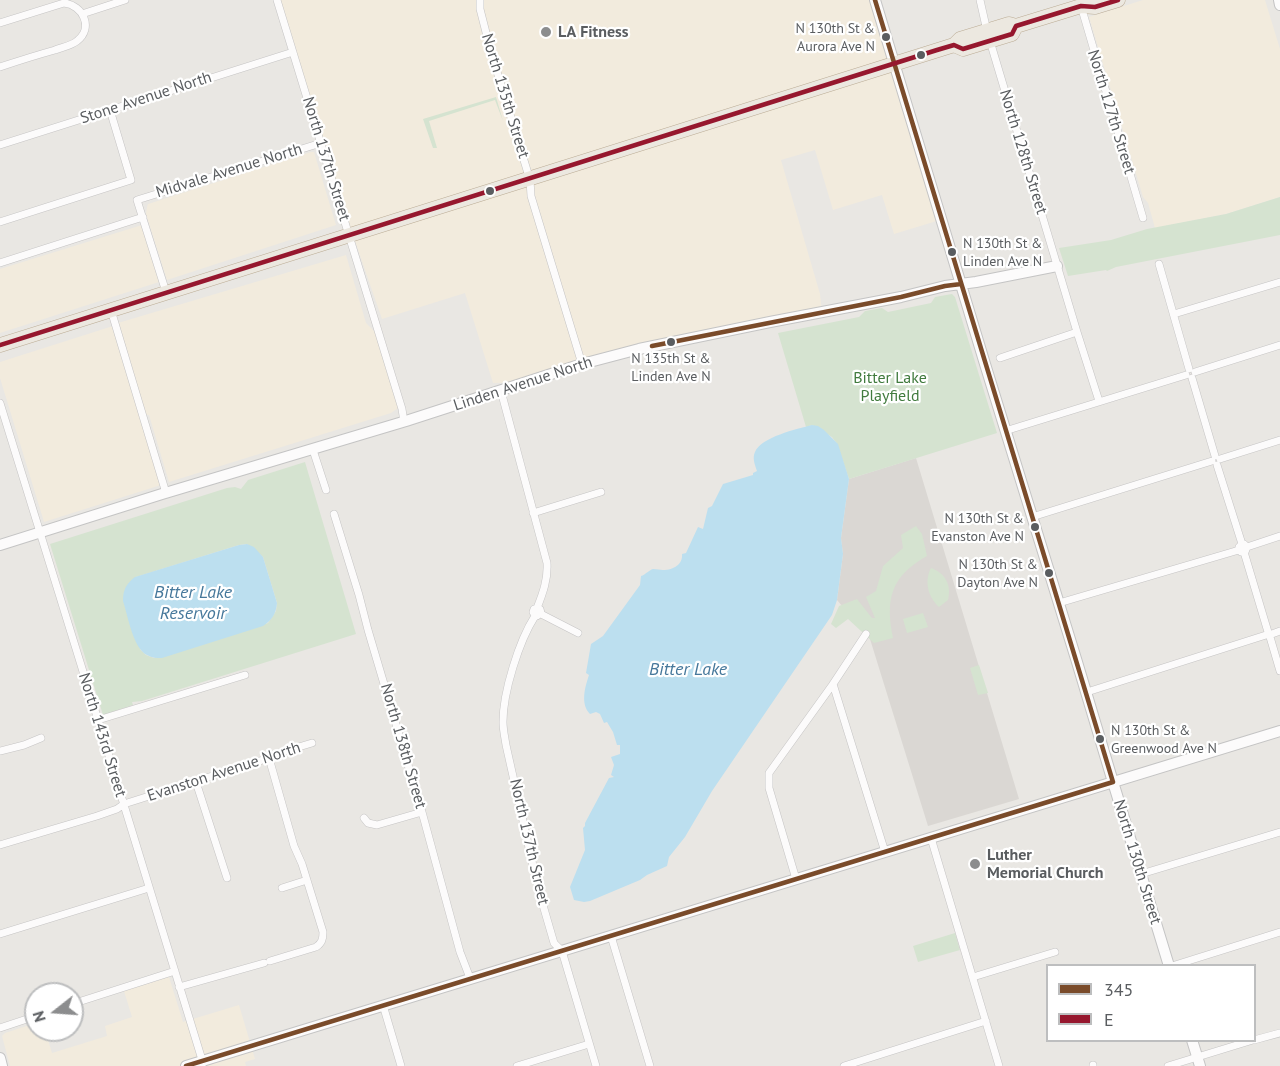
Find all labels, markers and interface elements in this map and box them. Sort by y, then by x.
place label: N 130th St & Aurora Ave N [795,21,875,54]
place label: LA Fitness [558,22,629,42]
marker: LA Fitness [539,25,553,39]
street label: North 135th Street [477,31,533,161]
marker: N 130th St & Aurora Ave N [880,31,892,43]
street label: North 127th Street [1083,48,1139,176]
unlabelled marker [915,49,927,61]
street label: Stone Avenue North [78,68,214,128]
street label: North 128th Street [995,87,1051,217]
street label: North 137th Street [298,95,354,223]
street label: Midvale Avenue North [154,140,304,202]
unlabelled marker [484,185,496,197]
place label: N 130th St & Linden Ave N [963,236,1043,268]
marker: N 130th St & Linden Ave N [946,246,958,258]
marker: N 135th St & Linden Ave N [665,336,677,348]
place label: N 135th St & Linden Ave N [631,351,711,384]
street label: Linden Avenue North [451,353,595,415]
park label: Bitter Lake Playfield [853,368,927,406]
place label: N 130th St & Evanston Ave N [931,511,1024,544]
marker: N 130th St & Evanston Ave N [1029,521,1041,533]
place label: N 130th St & Dayton Ave N [957,557,1038,590]
marker: N 130th St & Dayton Ave N [1043,567,1055,579]
water label: Bitter Lake Reservoir [154,582,232,624]
water label: Bitter Lake [649,659,727,681]
street label: North 143rd Street [74,670,130,800]
street label: North 138th Street [376,681,430,811]
place label: N 130th St & Greenwood Ave N [1111,723,1217,756]
marker: N 130th St & Greenwood Ave N [1094,733,1106,745]
street label: Evanston Avenue North [145,738,303,806]
street label: North 137th Street [505,777,553,907]
street label: North 130th Street [1109,797,1165,927]
place label: Luther Memorial Church [987,845,1104,883]
marker: Luther Memorial Church [968,857,982,871]
legend [1046,964,1256,1042]
text: 345 [1104,978,1133,1001]
north arrow [24,982,84,1042]
text: E [1104,1008,1114,1031]
text: N [28,1009,50,1025]

